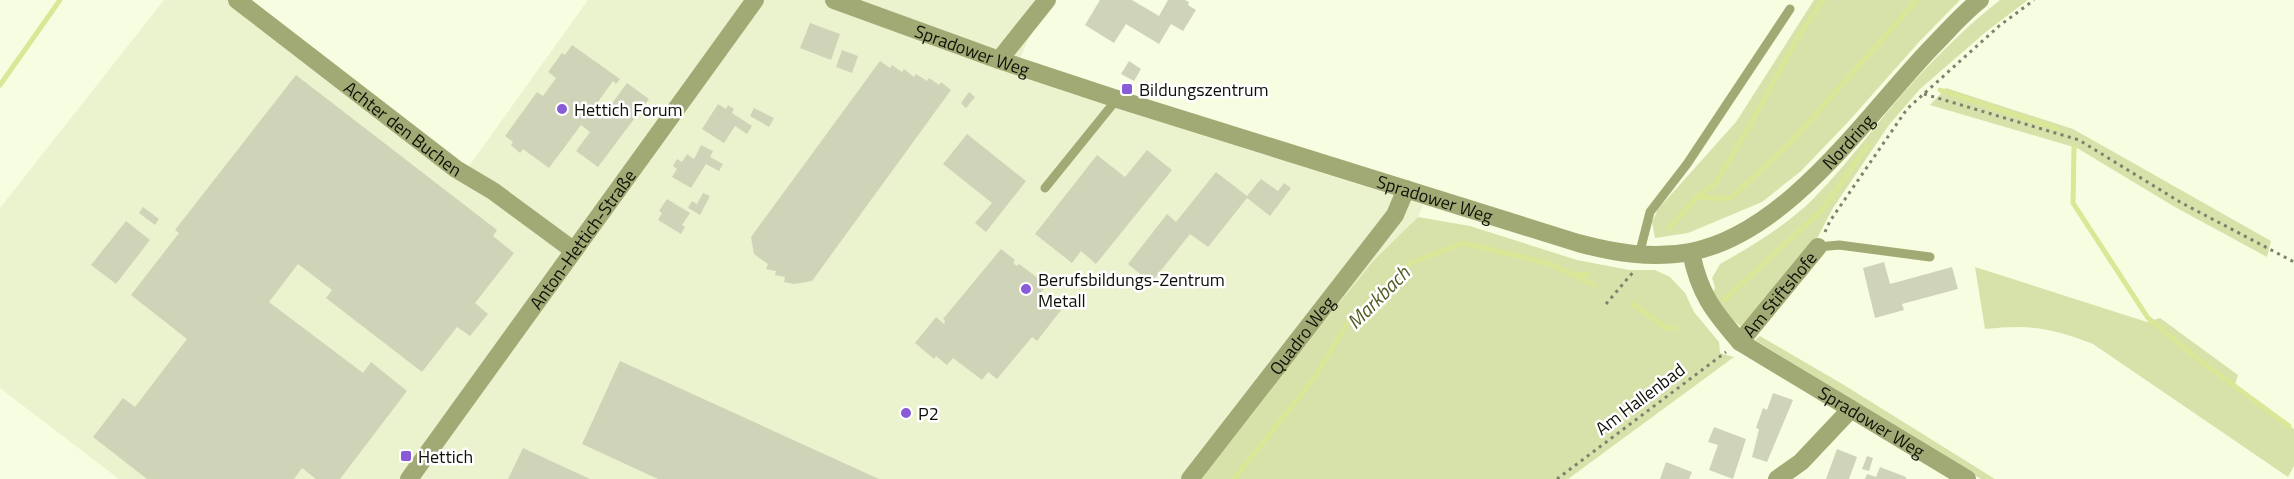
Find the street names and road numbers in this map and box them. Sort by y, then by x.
street label: Spradower Weg [911,17,1033,83]
street label: Achter den Buchen [338,74,467,183]
street label: Nordring [1816,108,1880,175]
street label: Anton-Hettich-Straße [522,163,642,315]
street label: Spradower Weg [1374,168,1496,229]
street label: Am Stiftshofe [1736,245,1823,343]
street label: Quadro Weg [1262,290,1341,380]
street label: Am Hallenbad [1590,356,1690,442]
street label: Spradower Weg [1813,379,1930,464]

